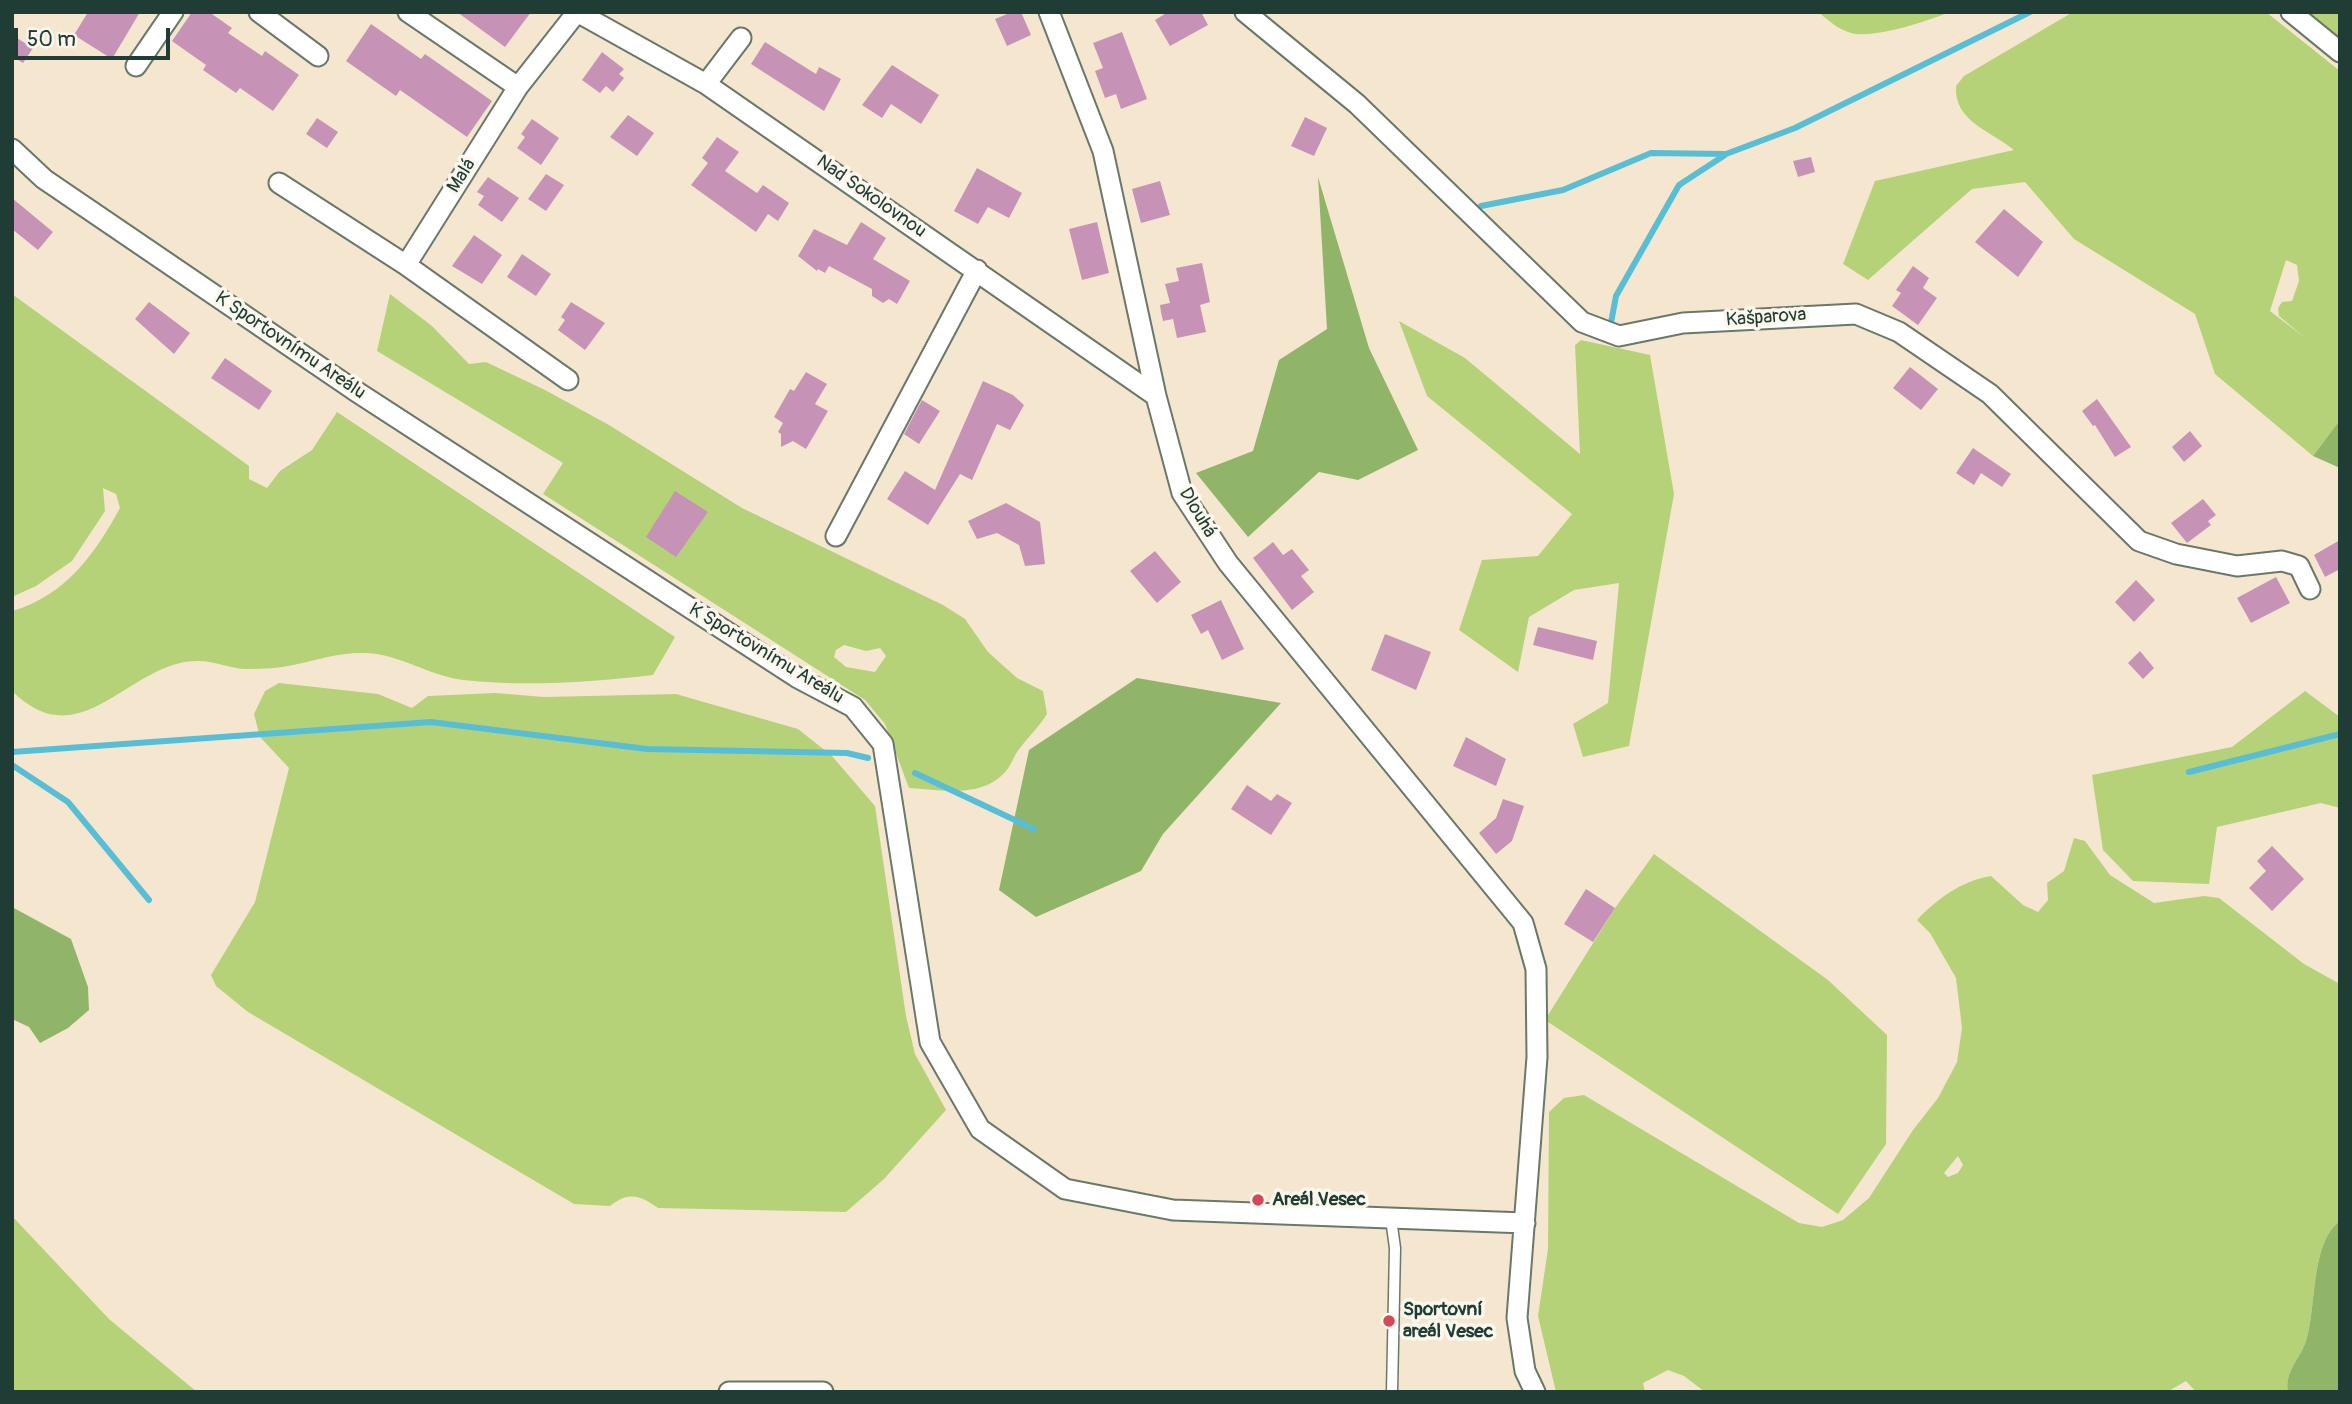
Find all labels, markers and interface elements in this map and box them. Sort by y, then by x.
scale bar [18,14,173,58]
text: 50 m [27,26,76,53]
street label: Nad Sokolovnou [812,151,930,243]
street label: Malá [443,155,481,197]
street label: K Sportovnímu Areálu [210,287,370,405]
street label: Kašparova [1725,304,1807,332]
street label: Dlouhá [1173,484,1221,542]
street label: K Sportovnímu Areálu [684,599,848,709]
place label: Areál Vesec [1272,1189,1366,1211]
marker: Areál Vesec [1250,1192,1266,1208]
place label: Sportovní areál Vesec [1403,1299,1493,1343]
marker: Sportovní areál Vesec [1381,1313,1397,1329]

